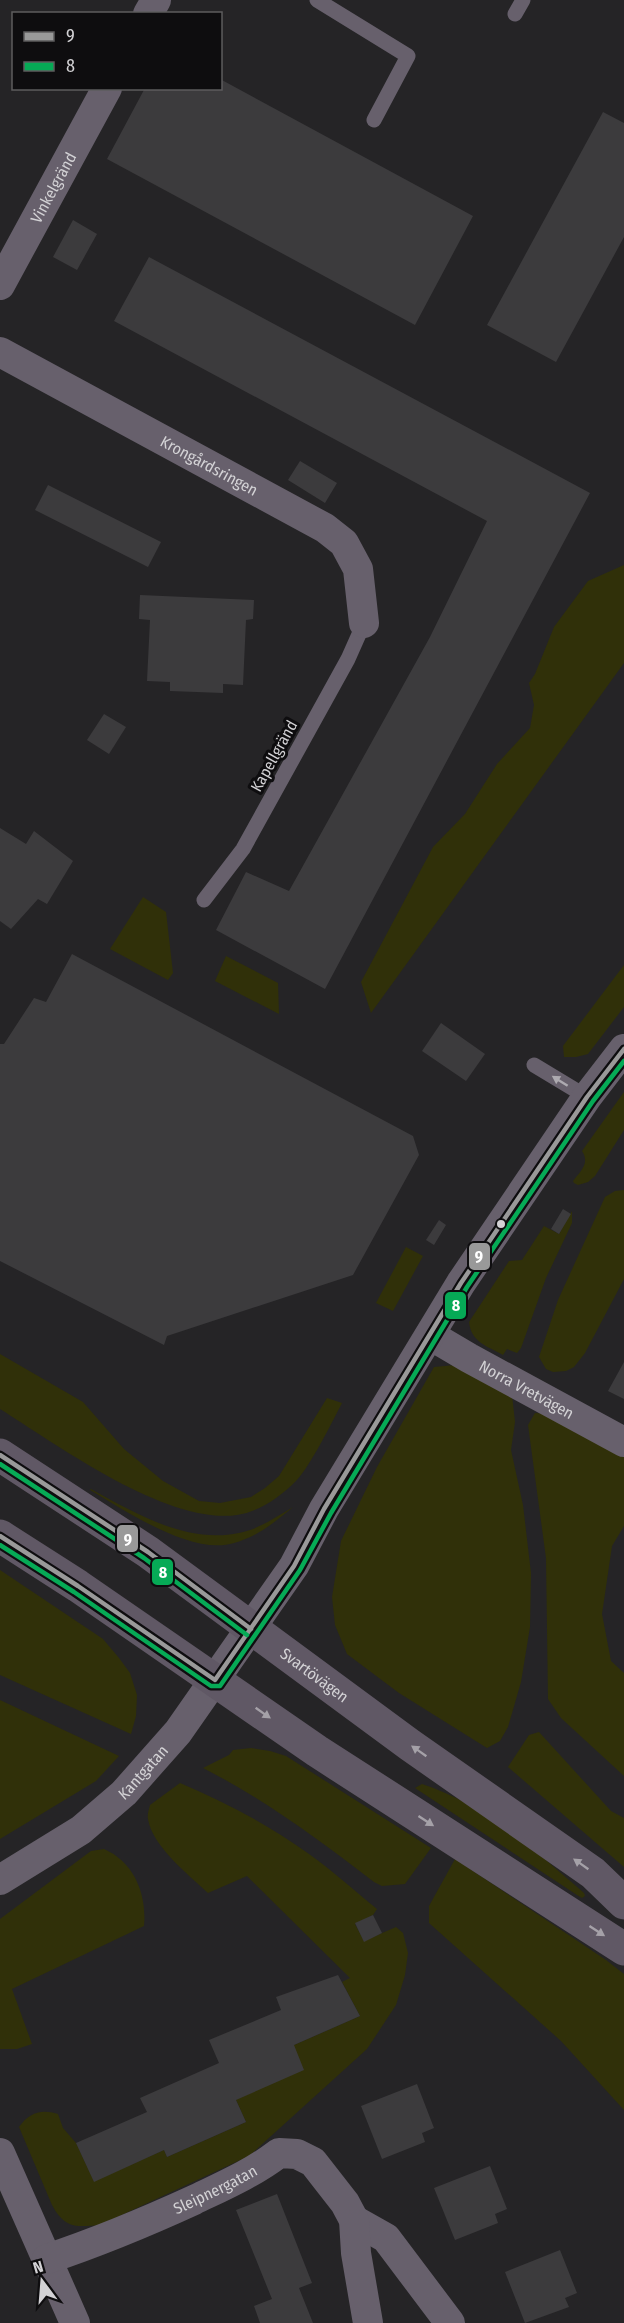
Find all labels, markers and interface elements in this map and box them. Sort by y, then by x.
legend [12,12,222,90]
text: 9 [66,25,75,47]
text: 8 [66,55,75,77]
street label: Vinkelgränd [26,149,80,226]
street label: Krongårdsringen [157,431,261,499]
street label: Kapellgränd [247,717,301,795]
one-way arrow [552,1076,568,1087]
unlabelled marker [495,1218,507,1230]
line badge: 9 [468,1242,491,1271]
text: 9 [475,1247,483,1266]
line badge: 8 [444,1291,467,1320]
text: 8 [452,1296,461,1315]
street label: Norra Vretvägen [476,1356,577,1423]
line badge: 9 [116,1524,139,1553]
text: 9 [124,1530,132,1549]
line badge: 8 [151,1558,174,1586]
text: 8 [159,1563,168,1582]
street label: Svartövägen [277,1644,352,1706]
one-way arrow [255,1707,271,1718]
street label: Kantgatan [114,1741,172,1803]
one-way arrow [412,1745,428,1757]
one-way arrow [417,1815,434,1826]
one-way arrow [573,1858,589,1870]
one-way arrow [589,1926,605,1937]
street label: Sleipnergatan [170,2161,260,2218]
north arrow [12,2251,72,2311]
text: N [31,2257,45,2278]

